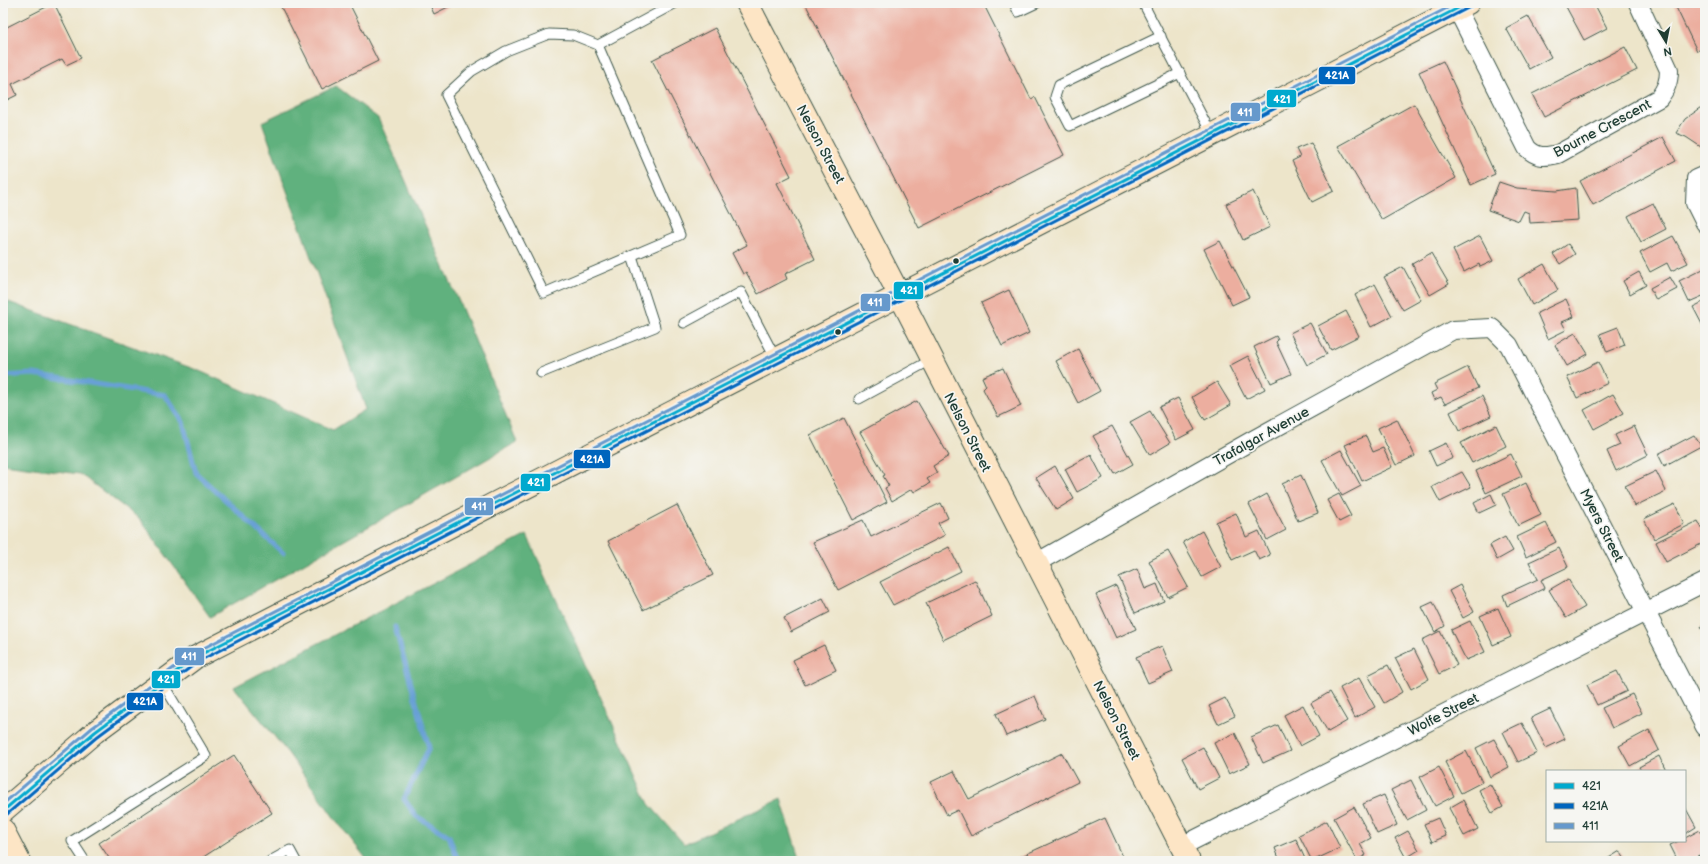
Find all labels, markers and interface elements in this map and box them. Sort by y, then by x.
north arrow [1646,22,1686,62]
text: N [1662,44,1673,58]
line badge: 421A [1318,66,1356,85]
text: 421A [1325,69,1349,82]
line badge: 421 [1266,89,1297,108]
text: 421 [1273,93,1291,106]
street label: Bourne Crescent [1551,95,1655,161]
street label: Nelson Street [793,102,849,187]
line badge: 411 [1230,102,1261,122]
text: 411 [1237,106,1253,119]
unlabelled marker [951,256,961,266]
line badge: 421 [893,281,924,300]
text: 421 [900,284,918,297]
line badge: 411 [860,293,891,312]
text: 411 [867,296,883,309]
unlabelled marker [833,327,843,337]
street label: Nelson Street [940,390,995,475]
street label: Trafalgar Avenue [1210,403,1312,470]
line badge: 421A [573,449,611,469]
text: 421A [580,453,604,466]
line badge: 421 [520,473,551,492]
text: 421 [527,476,545,489]
street label: Myers Street [1576,486,1628,565]
line badge: 411 [464,497,494,516]
text: 411 [471,500,487,513]
line badge: 411 [174,647,205,666]
text: 411 [181,650,197,663]
line badge: 421 [151,670,181,689]
text: 421 [157,673,175,686]
street label: Nelson Street [1089,678,1144,763]
street label: Wolfe Street [1405,689,1482,740]
line badge: 421A [126,692,164,711]
text: 421A [133,695,157,708]
legend [1546,770,1686,842]
text: 421 [1582,779,1601,794]
text: 421A [1582,799,1609,814]
text: 411 [1582,819,1599,834]

